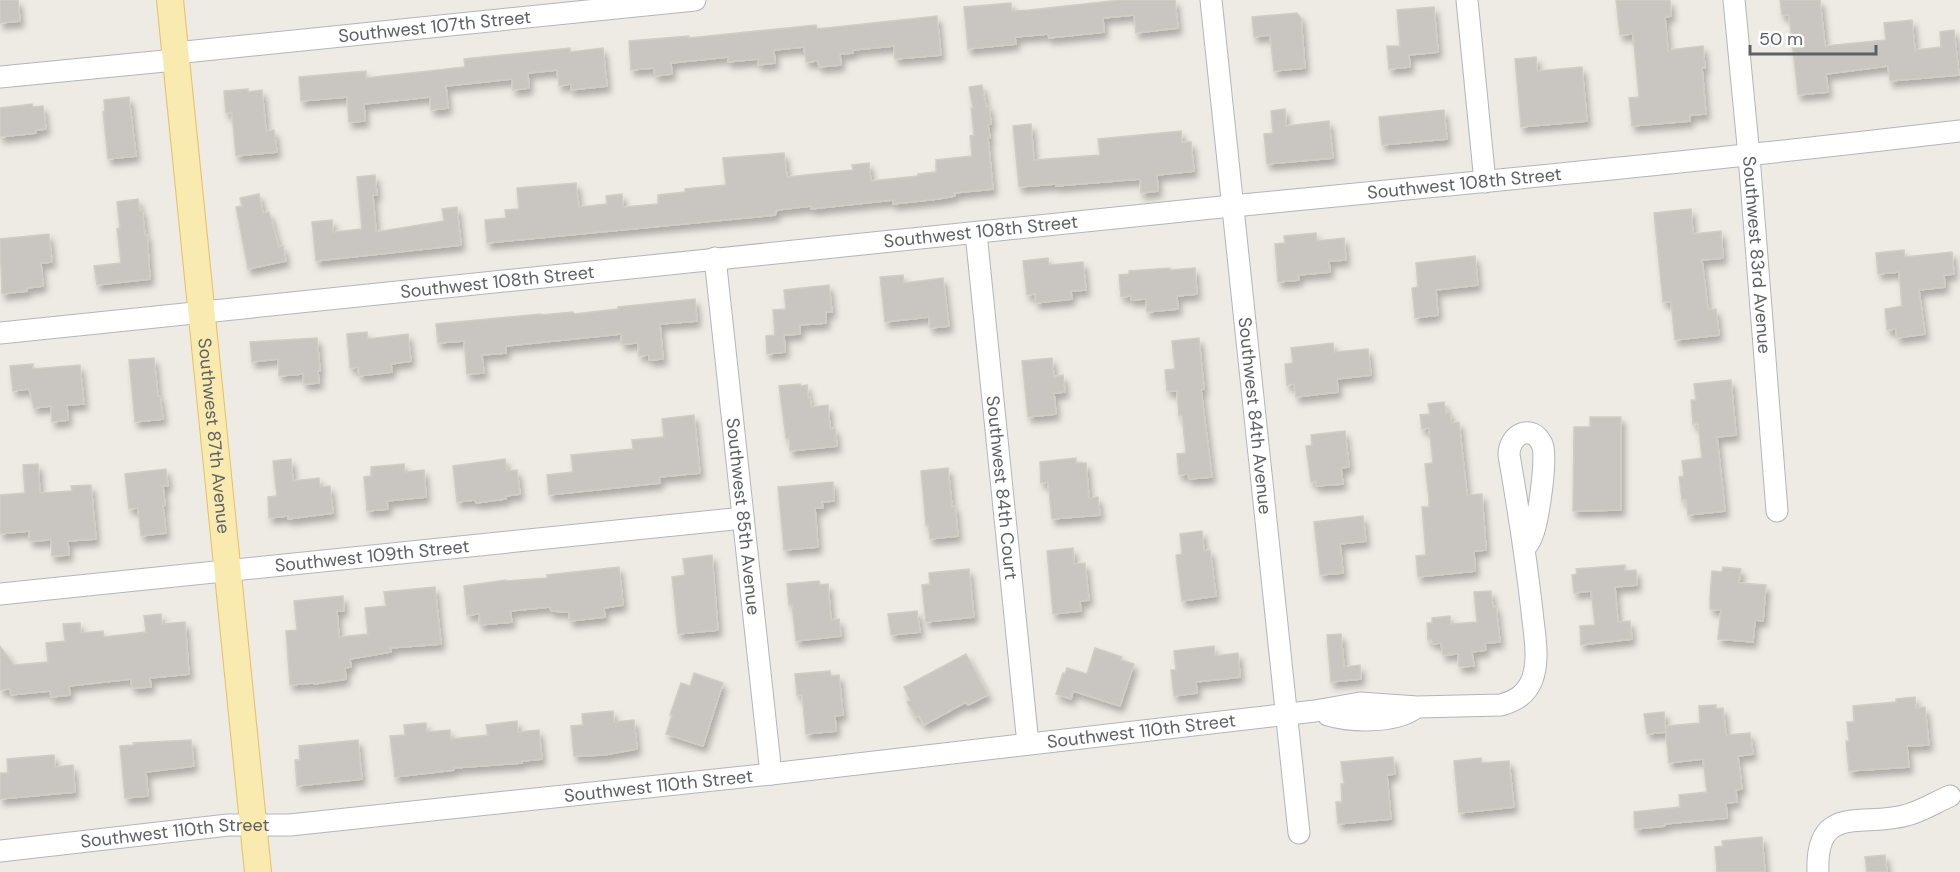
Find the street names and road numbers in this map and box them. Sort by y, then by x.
street label: Southwest 107th Street [337,5,532,48]
street label: Southwest 83rd Avenue [1737,155,1777,355]
street label: Southwest 108th Street [1366,162,1563,205]
street label: Southwest 108th Street [882,210,1079,253]
street label: Southwest 108th Street [399,260,596,304]
street label: Southwest 84th Avenue [1233,316,1277,516]
street label: Southwest 87th Avenue [192,337,236,535]
street label: Southwest 84th Court [981,395,1023,581]
street label: Southwest 85th Avenue [720,417,766,616]
street label: Southwest 109th Street [274,534,471,578]
street label: Southwest 110th Street [1046,708,1237,754]
street label: Southwest 110th Street [563,764,754,808]
street label: Southwest 110th Street [79,813,269,854]

